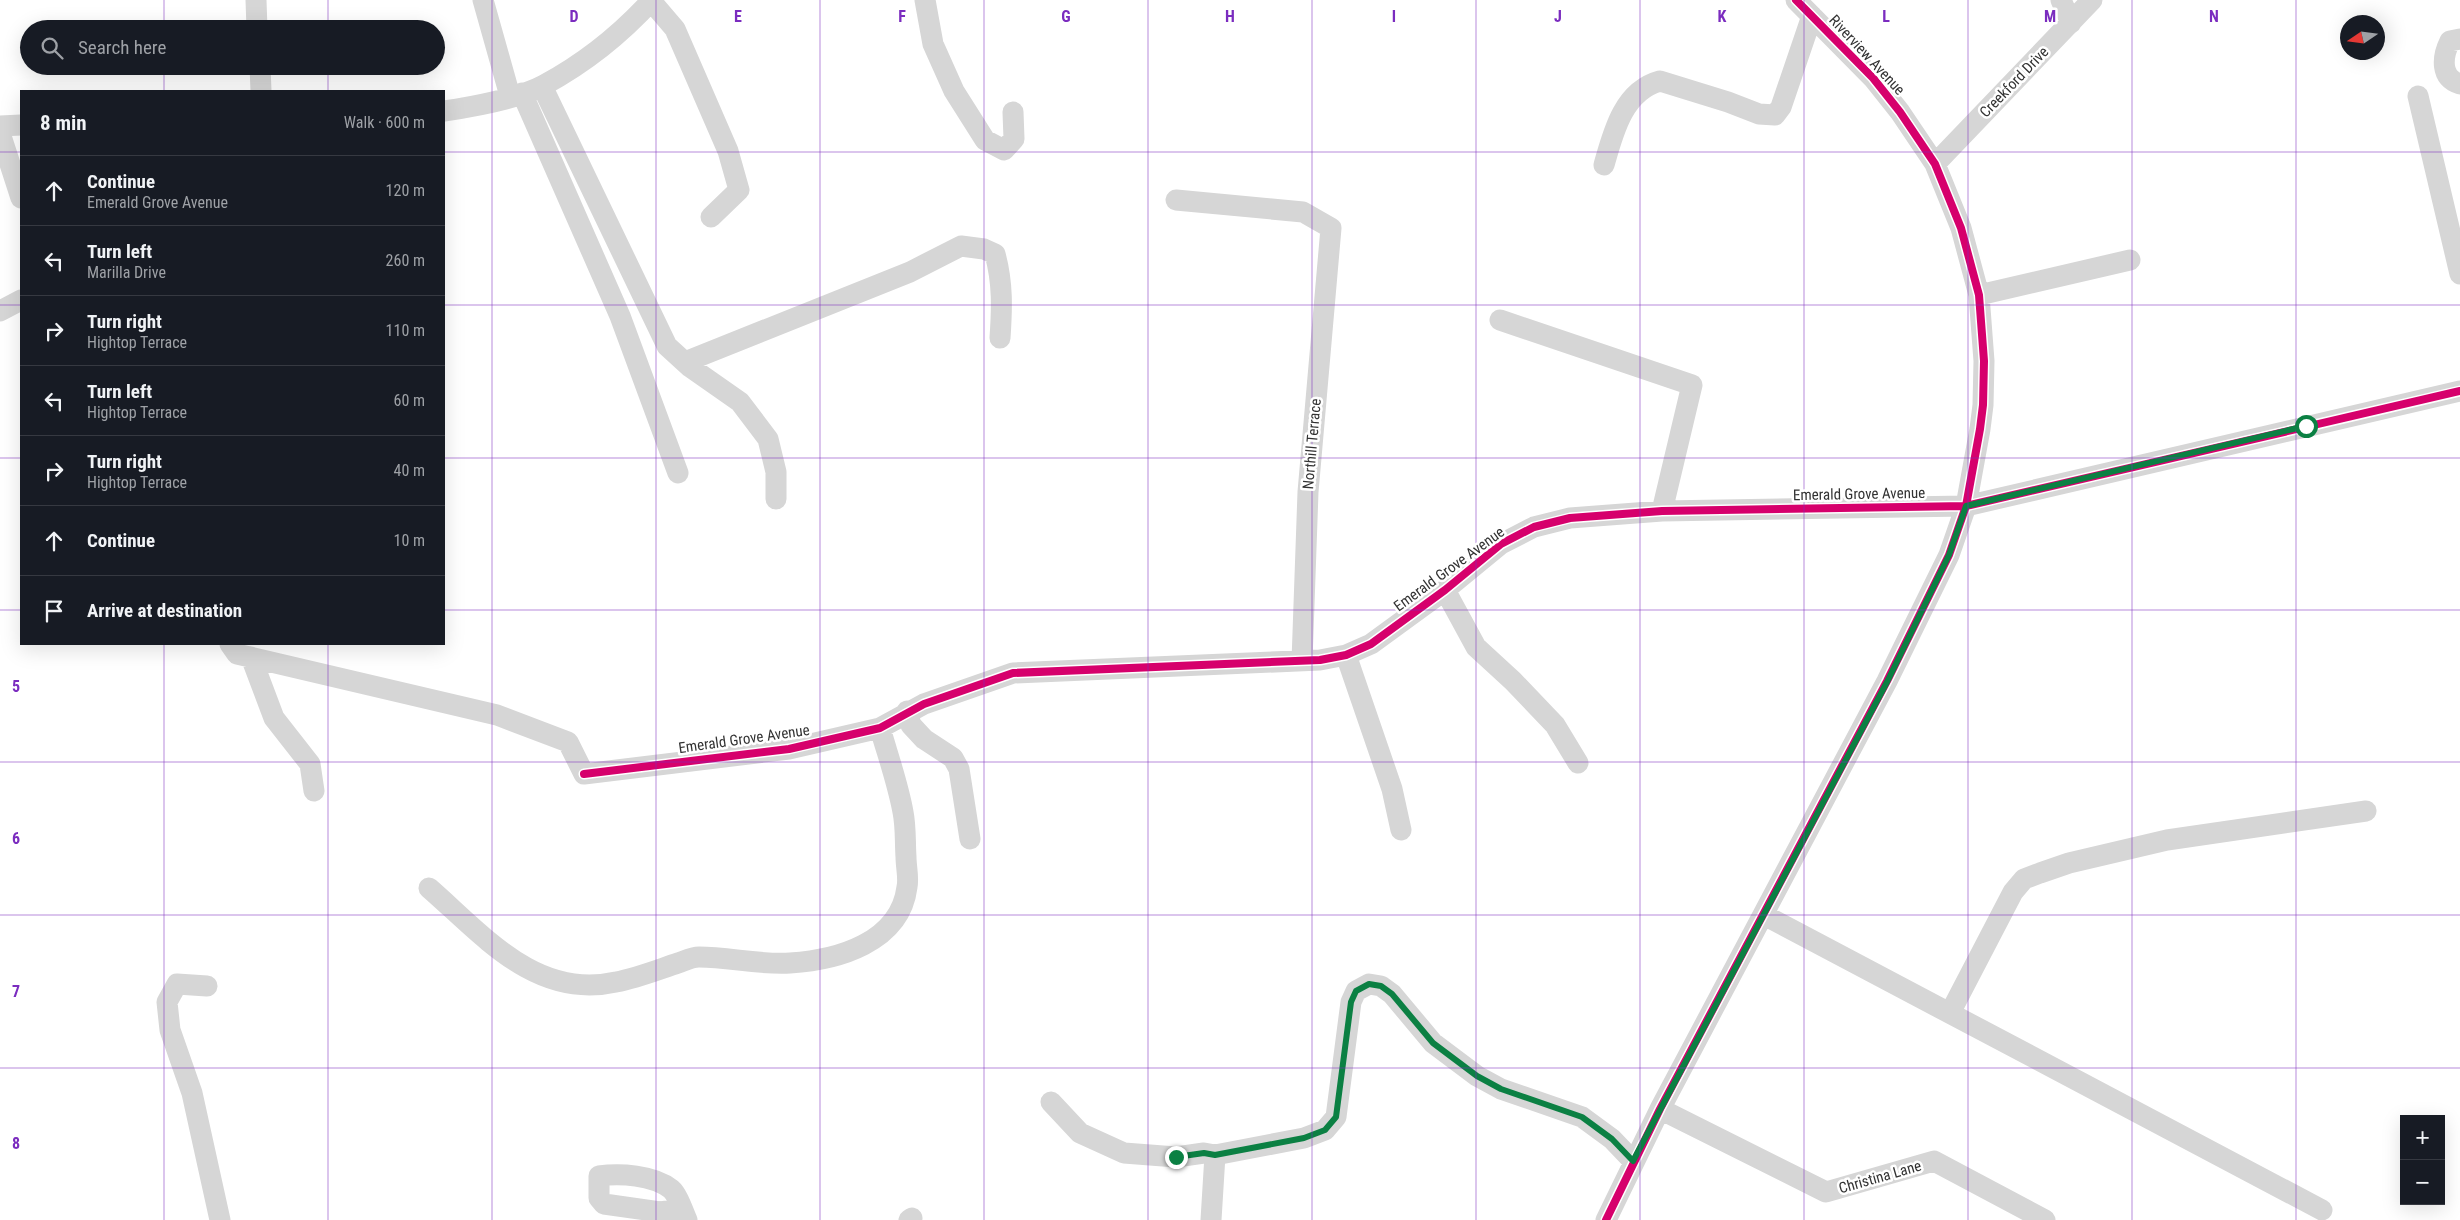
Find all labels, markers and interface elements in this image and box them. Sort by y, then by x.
text: D [569,7,579,26]
text: E [734,7,742,26]
text: F [898,7,906,26]
text: G [1061,7,1071,26]
text: H [1225,7,1235,26]
text: I [1392,7,1396,26]
text: J [1554,7,1562,26]
text: K [1718,7,1727,26]
text: L [1882,7,1890,26]
text: M [2044,7,2056,26]
text: N [2209,7,2219,26]
street label: Riverview Avenue [1825,11,1909,99]
north arrow [2340,15,2385,60]
search box [20,20,445,75]
icon: search [38,34,66,62]
text: Search here [78,36,166,59]
street label: Creekford Drive [1976,43,2052,121]
text: 8 min [40,111,87,135]
text: Walk · 600 m [344,113,425,132]
text: Continue [87,170,155,193]
icon: ahead [40,177,68,205]
text: 120 m [386,181,425,200]
text: Emerald Grove Avenue [87,193,228,212]
text: Turn left [87,240,152,263]
icon: left [40,247,68,275]
text: 260 m [386,251,425,270]
text: Marilla Drive [87,263,166,282]
text: Turn right [87,310,162,333]
icon: right [40,317,68,345]
text: 110 m [386,321,425,340]
text: Hightop Terrace [87,333,187,352]
text: Turn left [87,380,152,403]
icon: left [40,387,68,415]
text: 60 m [393,391,425,410]
street label: Northill Terrace [1299,398,1325,490]
text: Hightop Terrace [87,403,187,422]
route start [2295,415,2318,438]
text: Turn right [87,450,162,473]
icon: right [40,457,68,485]
text: 40 m [393,461,425,480]
text: Hightop Terrace [87,473,187,492]
street label: Emerald Grove Avenue [1793,484,1925,504]
street label: Emerald Grove Avenue [1390,523,1508,615]
icon: ahead [40,527,68,555]
text: Continue [87,529,155,552]
text: 10 m [393,531,425,550]
icon: arrive [40,597,68,625]
text: Arrive at destination [87,599,242,622]
text: 5 [12,677,20,696]
street label: Emerald Grove Avenue [677,721,811,757]
text: 6 [12,829,20,848]
text: 7 [12,982,20,1001]
map controls [2400,1115,2445,1205]
button: + [2400,1115,2445,1160]
text: 8 [12,1134,20,1153]
route end [1165,1146,1188,1169]
street label: Christina Lane [1837,1157,1923,1197]
button: − [2400,1160,2445,1205]

